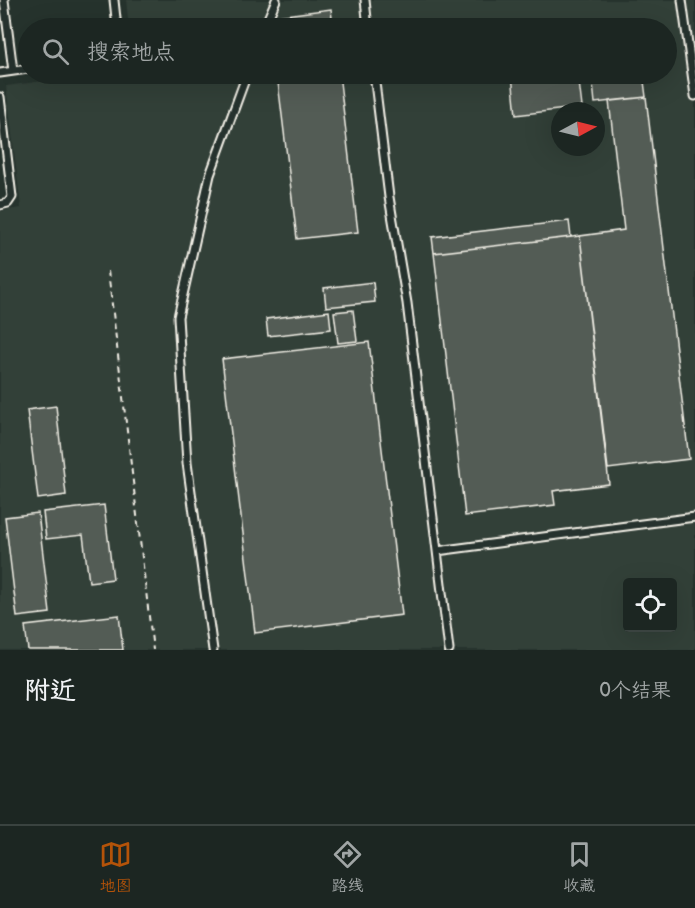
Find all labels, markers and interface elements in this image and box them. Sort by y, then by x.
search box [18,18,677,84]
icon: search [39,35,72,68]
text: 搜索地点 [87,39,175,66]
north arrow [551,102,605,156]
map controls [623,578,677,632]
button: locate [623,578,677,632]
text: 附近 [24,676,76,707]
text: 0个结果 [599,679,671,703]
tab: 地图 [99,838,132,896]
tab: 路线 [331,838,364,896]
tab: 收藏 [563,838,596,896]

